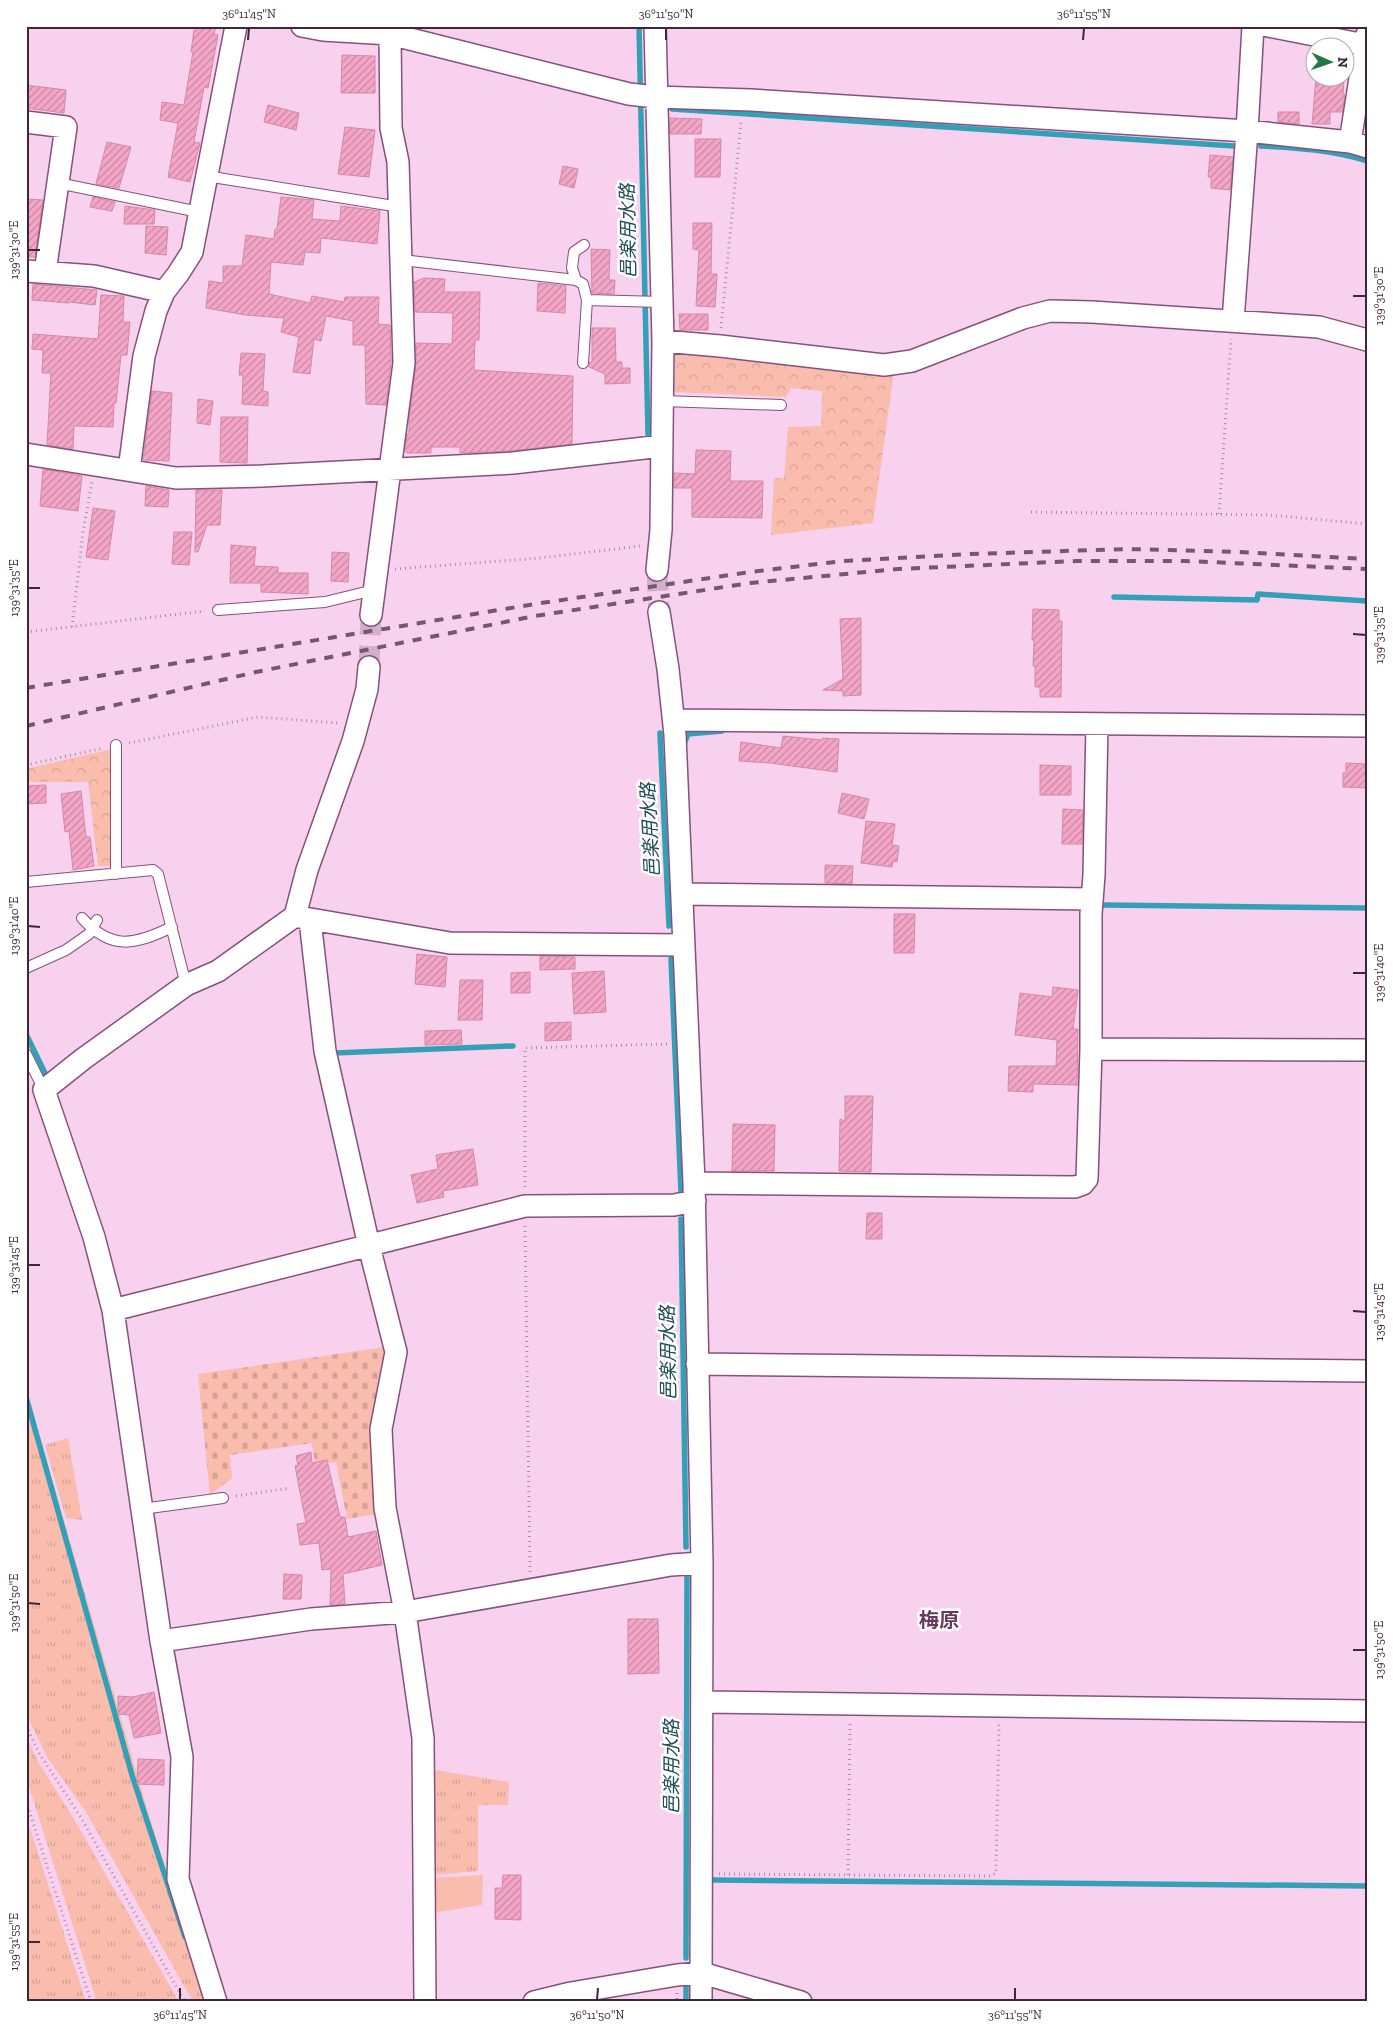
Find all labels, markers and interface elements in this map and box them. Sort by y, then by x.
text: 36°11'45"N [222,7,276,21]
text: 36°11'50"N [639,7,693,21]
text: 36°11'55"N [1057,7,1111,21]
north arrow [1306,38,1356,88]
text: N [1334,57,1351,68]
water label: 邑楽用水路 [616,181,640,279]
text: 139°31'30"E [7,221,21,279]
text: 139°31'30"E [1372,267,1386,325]
text: 139°31'35"E [7,559,21,617]
text: 139°31'35"E [1372,606,1386,664]
water label: 邑楽用水路 [636,780,664,878]
text: 139°31'40"E [7,897,21,955]
text: 139°31'40"E [1372,944,1386,1002]
text: 139°31'45"E [7,1236,21,1294]
text: 139°31'45"E [1372,1283,1386,1341]
water label: 邑楽用水路 [656,1303,680,1401]
text: 139°31'50"E [7,1574,21,1632]
district label: 梅原 [919,1608,959,1632]
text: 139°31'50"E [1372,1621,1386,1679]
water label: 邑楽用水路 [660,1718,683,1815]
text: 139°31'55"E [7,1913,21,1971]
text: 36°11'45"N [153,2008,207,2022]
text: 36°11'50"N [570,2008,624,2022]
text: 36°11'55"N [988,2008,1042,2022]

